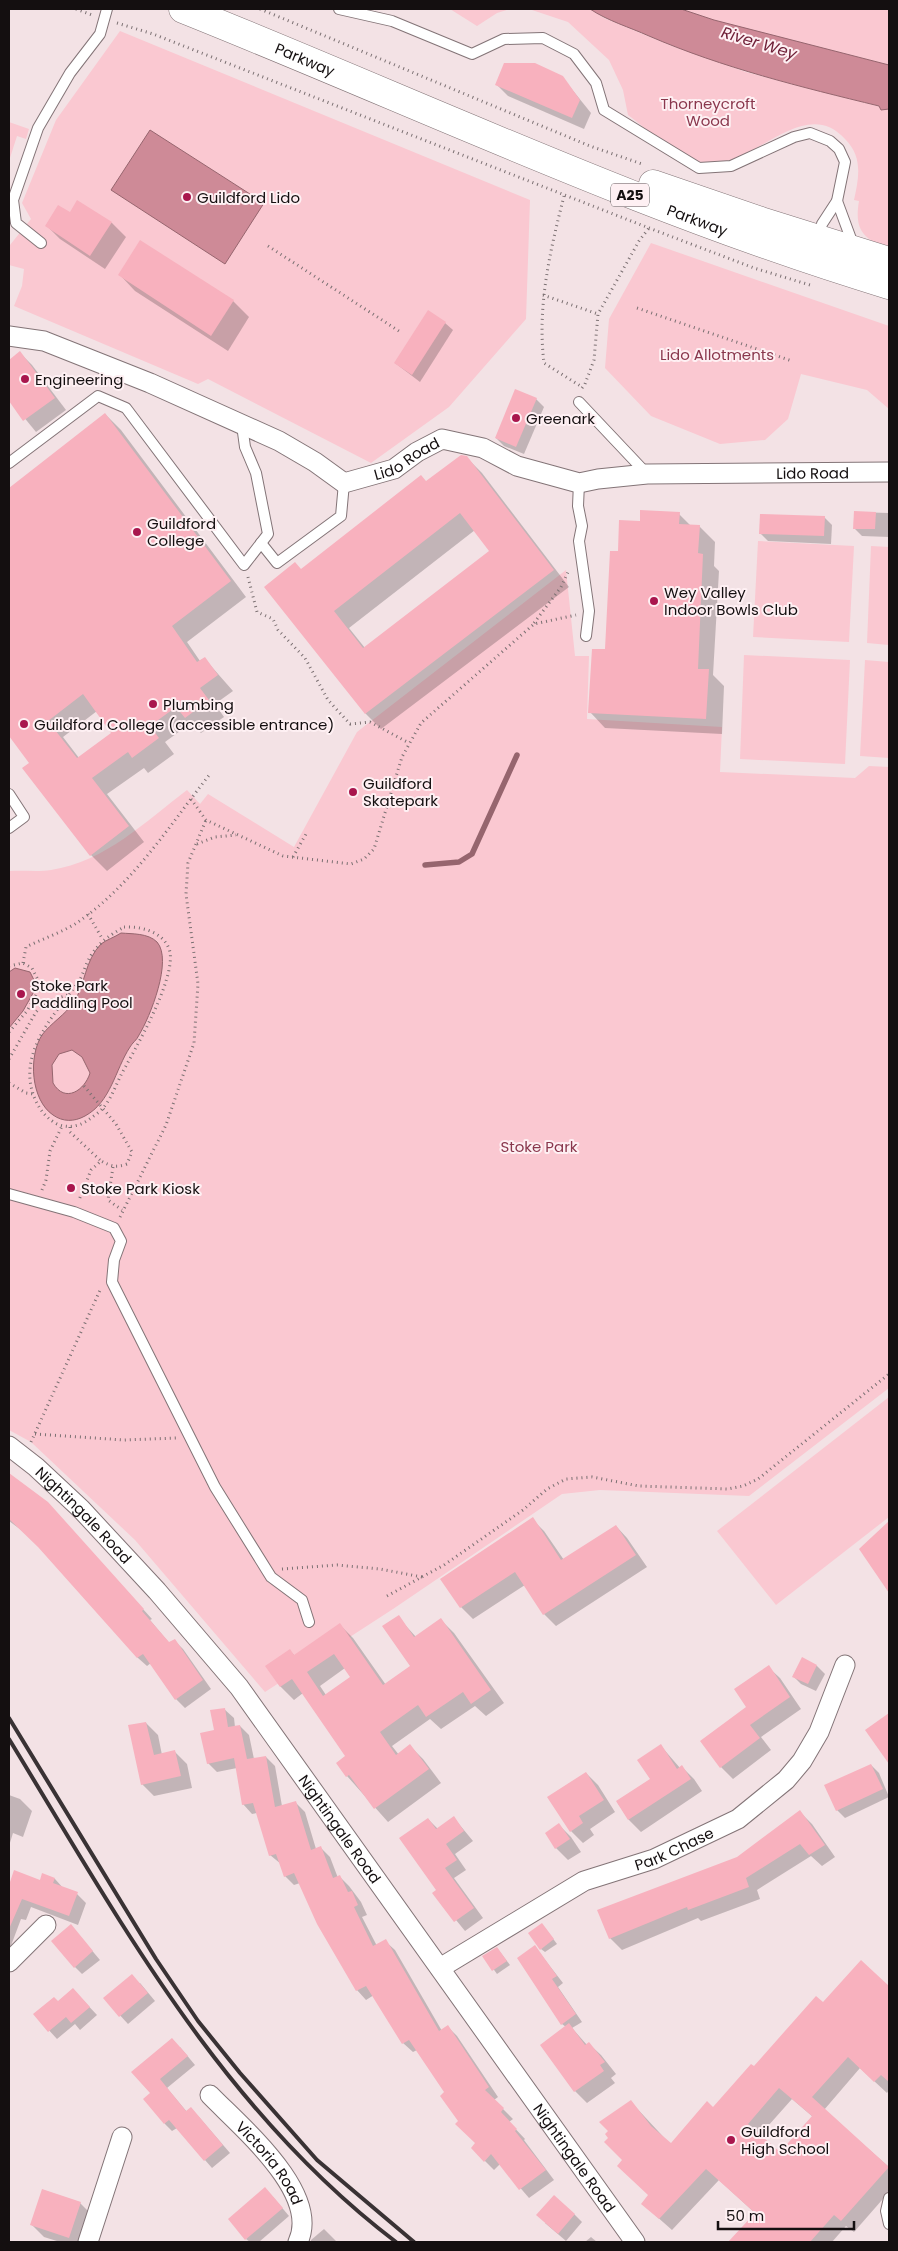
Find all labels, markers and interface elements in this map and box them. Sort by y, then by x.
water label: River Wey [718,21,801,66]
street label: Parkway [272,37,339,81]
park label: Thorneycroft Wood [661,93,755,131]
road number: A25 [611,184,649,206]
place label: Guildford Lido [197,187,300,208]
marker: Guildford Lido [181,191,193,203]
street label: Parkway [664,199,731,241]
park label: Lido Allotments [660,344,774,365]
place label: Engineering [35,369,123,390]
marker: Engineering [19,373,31,385]
place label: Greenark [526,408,595,429]
marker: Greenark [510,412,522,424]
street label: Lido Road [371,432,443,485]
street label: Lido Road [776,462,849,483]
place label: Guildford College [147,513,216,551]
marker: Guildford College [131,526,143,538]
place label: Wey Valley Indoor Bowls Club [664,582,798,620]
marker: Wey Valley Indoor Bowls Club [648,595,660,607]
place label: Plumbing [163,694,234,715]
marker: Plumbing [147,698,159,710]
place label: Guildford College (accessible entrance) [34,714,334,735]
marker: Guildford College (accessible entrance) [18,718,30,730]
place label: Guildford Skatepark [363,773,438,811]
marker: Guildford Skatepark [347,786,359,798]
place label: Stoke Park Paddling Pool [31,975,133,1013]
marker: Stoke Park Paddling Pool [15,988,27,1000]
park label: Stoke Park [500,1136,578,1157]
place label: Stoke Park Kiosk [81,1178,200,1199]
marker: Stoke Park Kiosk [65,1182,77,1194]
street label: Nightingale Road [31,1462,137,1568]
street label: Nightingale Road [294,1770,386,1887]
street label: Park Chase [632,1822,717,1875]
street label: Nightingale Road [529,2099,621,2216]
street label: Victoria Road [232,2116,308,2208]
place label: Guildford High School [741,2121,829,2159]
marker: Guildford High School [725,2134,737,2146]
scale bar [718,2198,854,2230]
text: 50 m [726,2205,764,2226]

